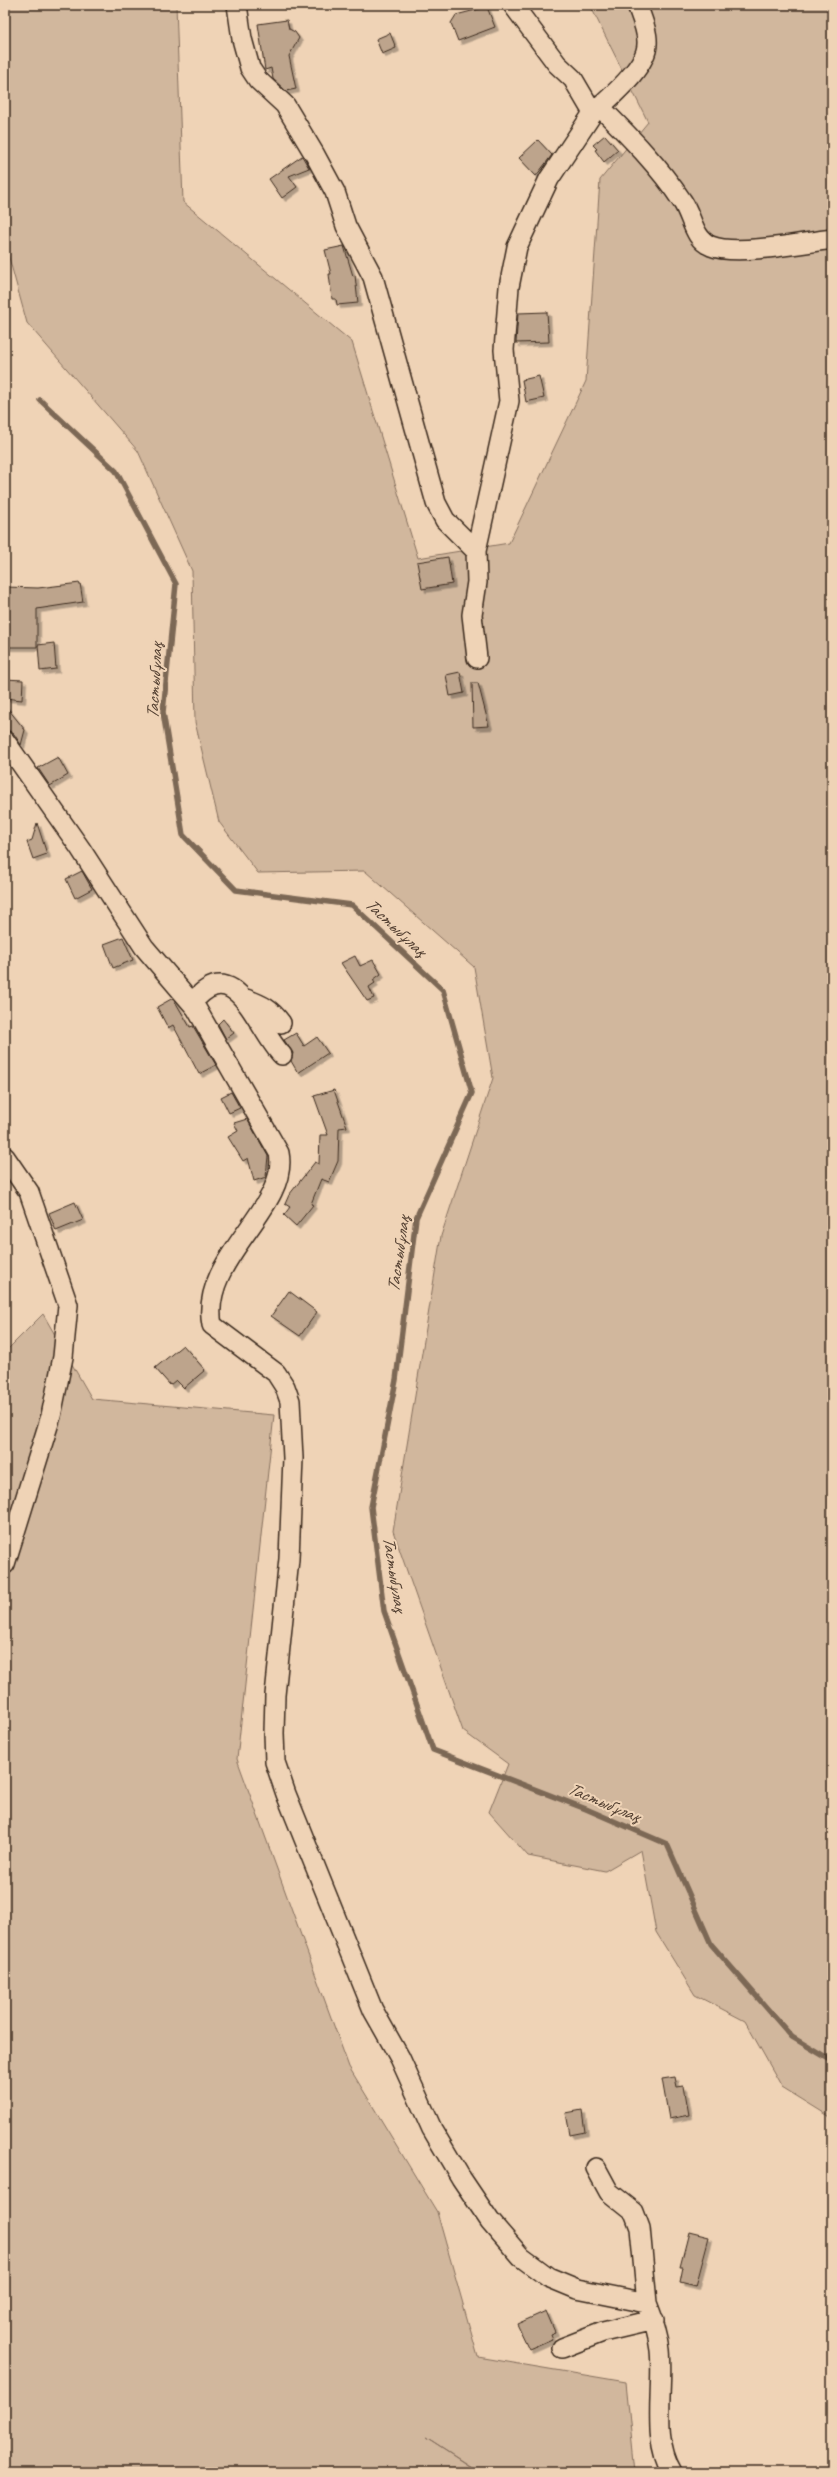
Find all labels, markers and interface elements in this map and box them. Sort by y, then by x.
water label: Тастыбұлақ [141,639,167,720]
water label: Тастыбұлақ [361,893,434,963]
water label: Тастыбұлақ [382,1212,415,1293]
water label: Тастыбұлақ [378,1535,412,1616]
water label: Тастыбұлақ [565,1777,646,1828]

